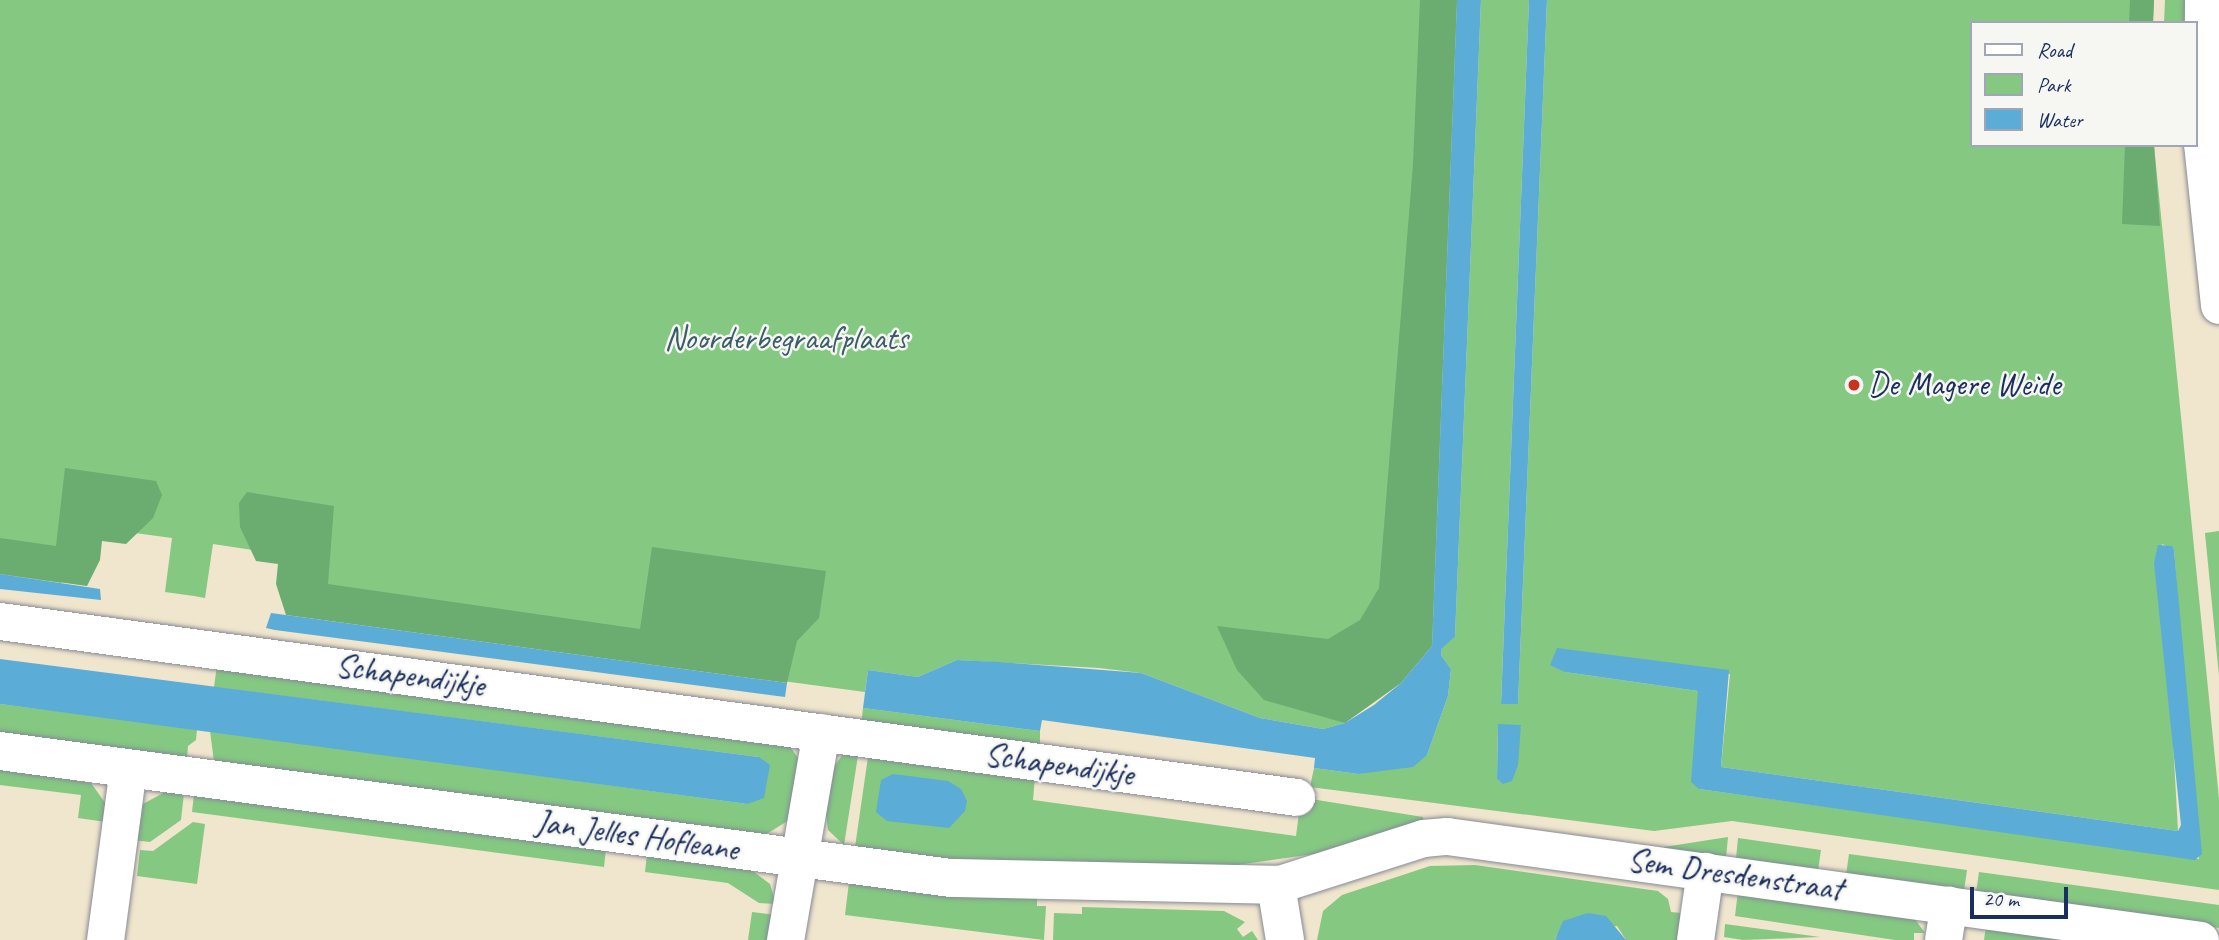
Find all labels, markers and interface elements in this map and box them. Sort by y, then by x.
legend [1970,21,2198,147]
text: Road [2037,37,2072,63]
text: Park [2037,72,2070,98]
text: Water [2037,107,2083,133]
park label: Noorderbegraafplaats [664,319,908,359]
place label: De Magere Weide [1868,365,2062,405]
marker: De Magere Weide [1846,377,1862,393]
street label: Schapendijkje [333,646,487,706]
street label: Schapendijkje [982,735,1136,795]
street label: Jan Jelles Hofleane [533,802,741,870]
street label: Sem Dresdenstraat [1625,840,1845,910]
scale bar [1974,874,2072,918]
text: 20 m [1983,886,2019,912]

